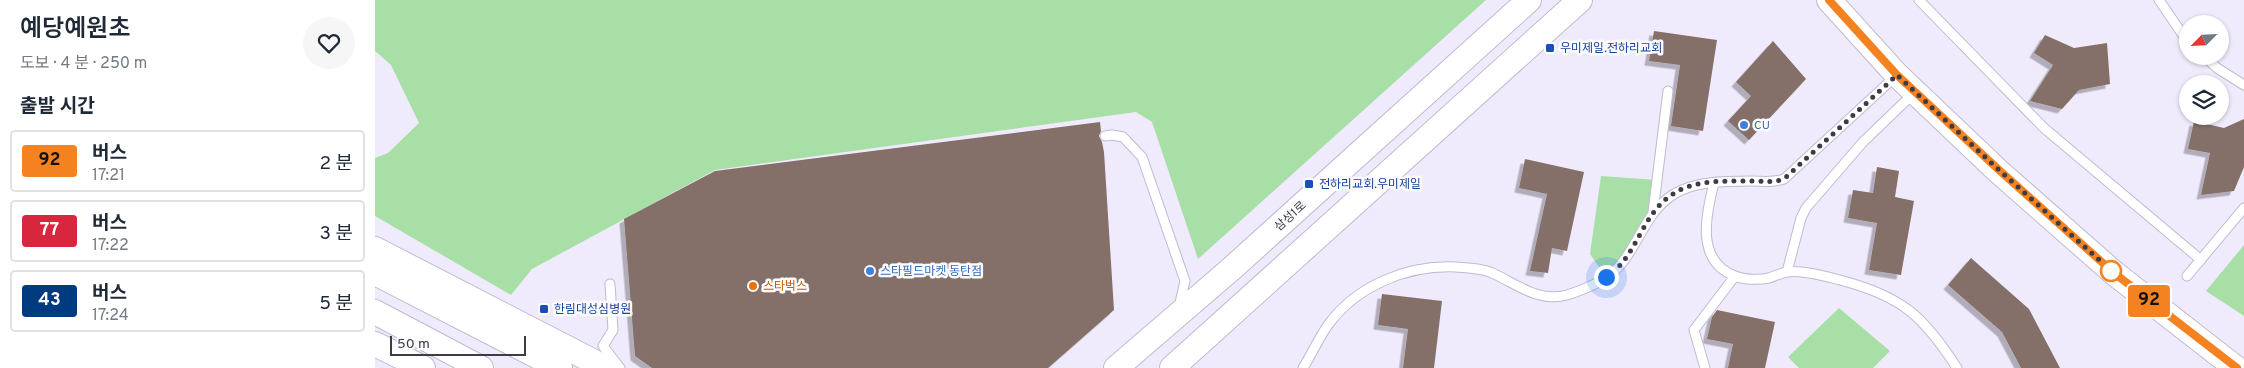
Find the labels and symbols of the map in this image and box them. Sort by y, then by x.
north arrow [2179,15,2229,65]
place label: 우미제일.전하리교회 [1560,41,1662,57]
marker: 우미제일.전하리교회 [1544,42,1556,54]
place label: CU [1754,118,1770,134]
marker: CU [1738,119,1750,131]
place label: 전하리교회.우미제일 [1319,177,1421,193]
marker: 전하리교회.우미제일 [1303,178,1315,190]
street label: 삼성1로 [1271,198,1310,235]
unlabelled marker [2100,260,2122,282]
place label: 스타필드마켓 동탄점 [880,264,982,280]
marker: 스타필드마켓 동탄점 [864,265,876,277]
your location [1594,265,1619,290]
place label: 스타벅스 [763,279,807,295]
marker: 스타벅스 [747,280,759,292]
line badge: 92 [2127,285,2171,317]
place label: 한림대성심병원 [554,302,631,318]
marker: 한림대성심병원 [538,303,550,315]
scale bar [390,333,526,356]

